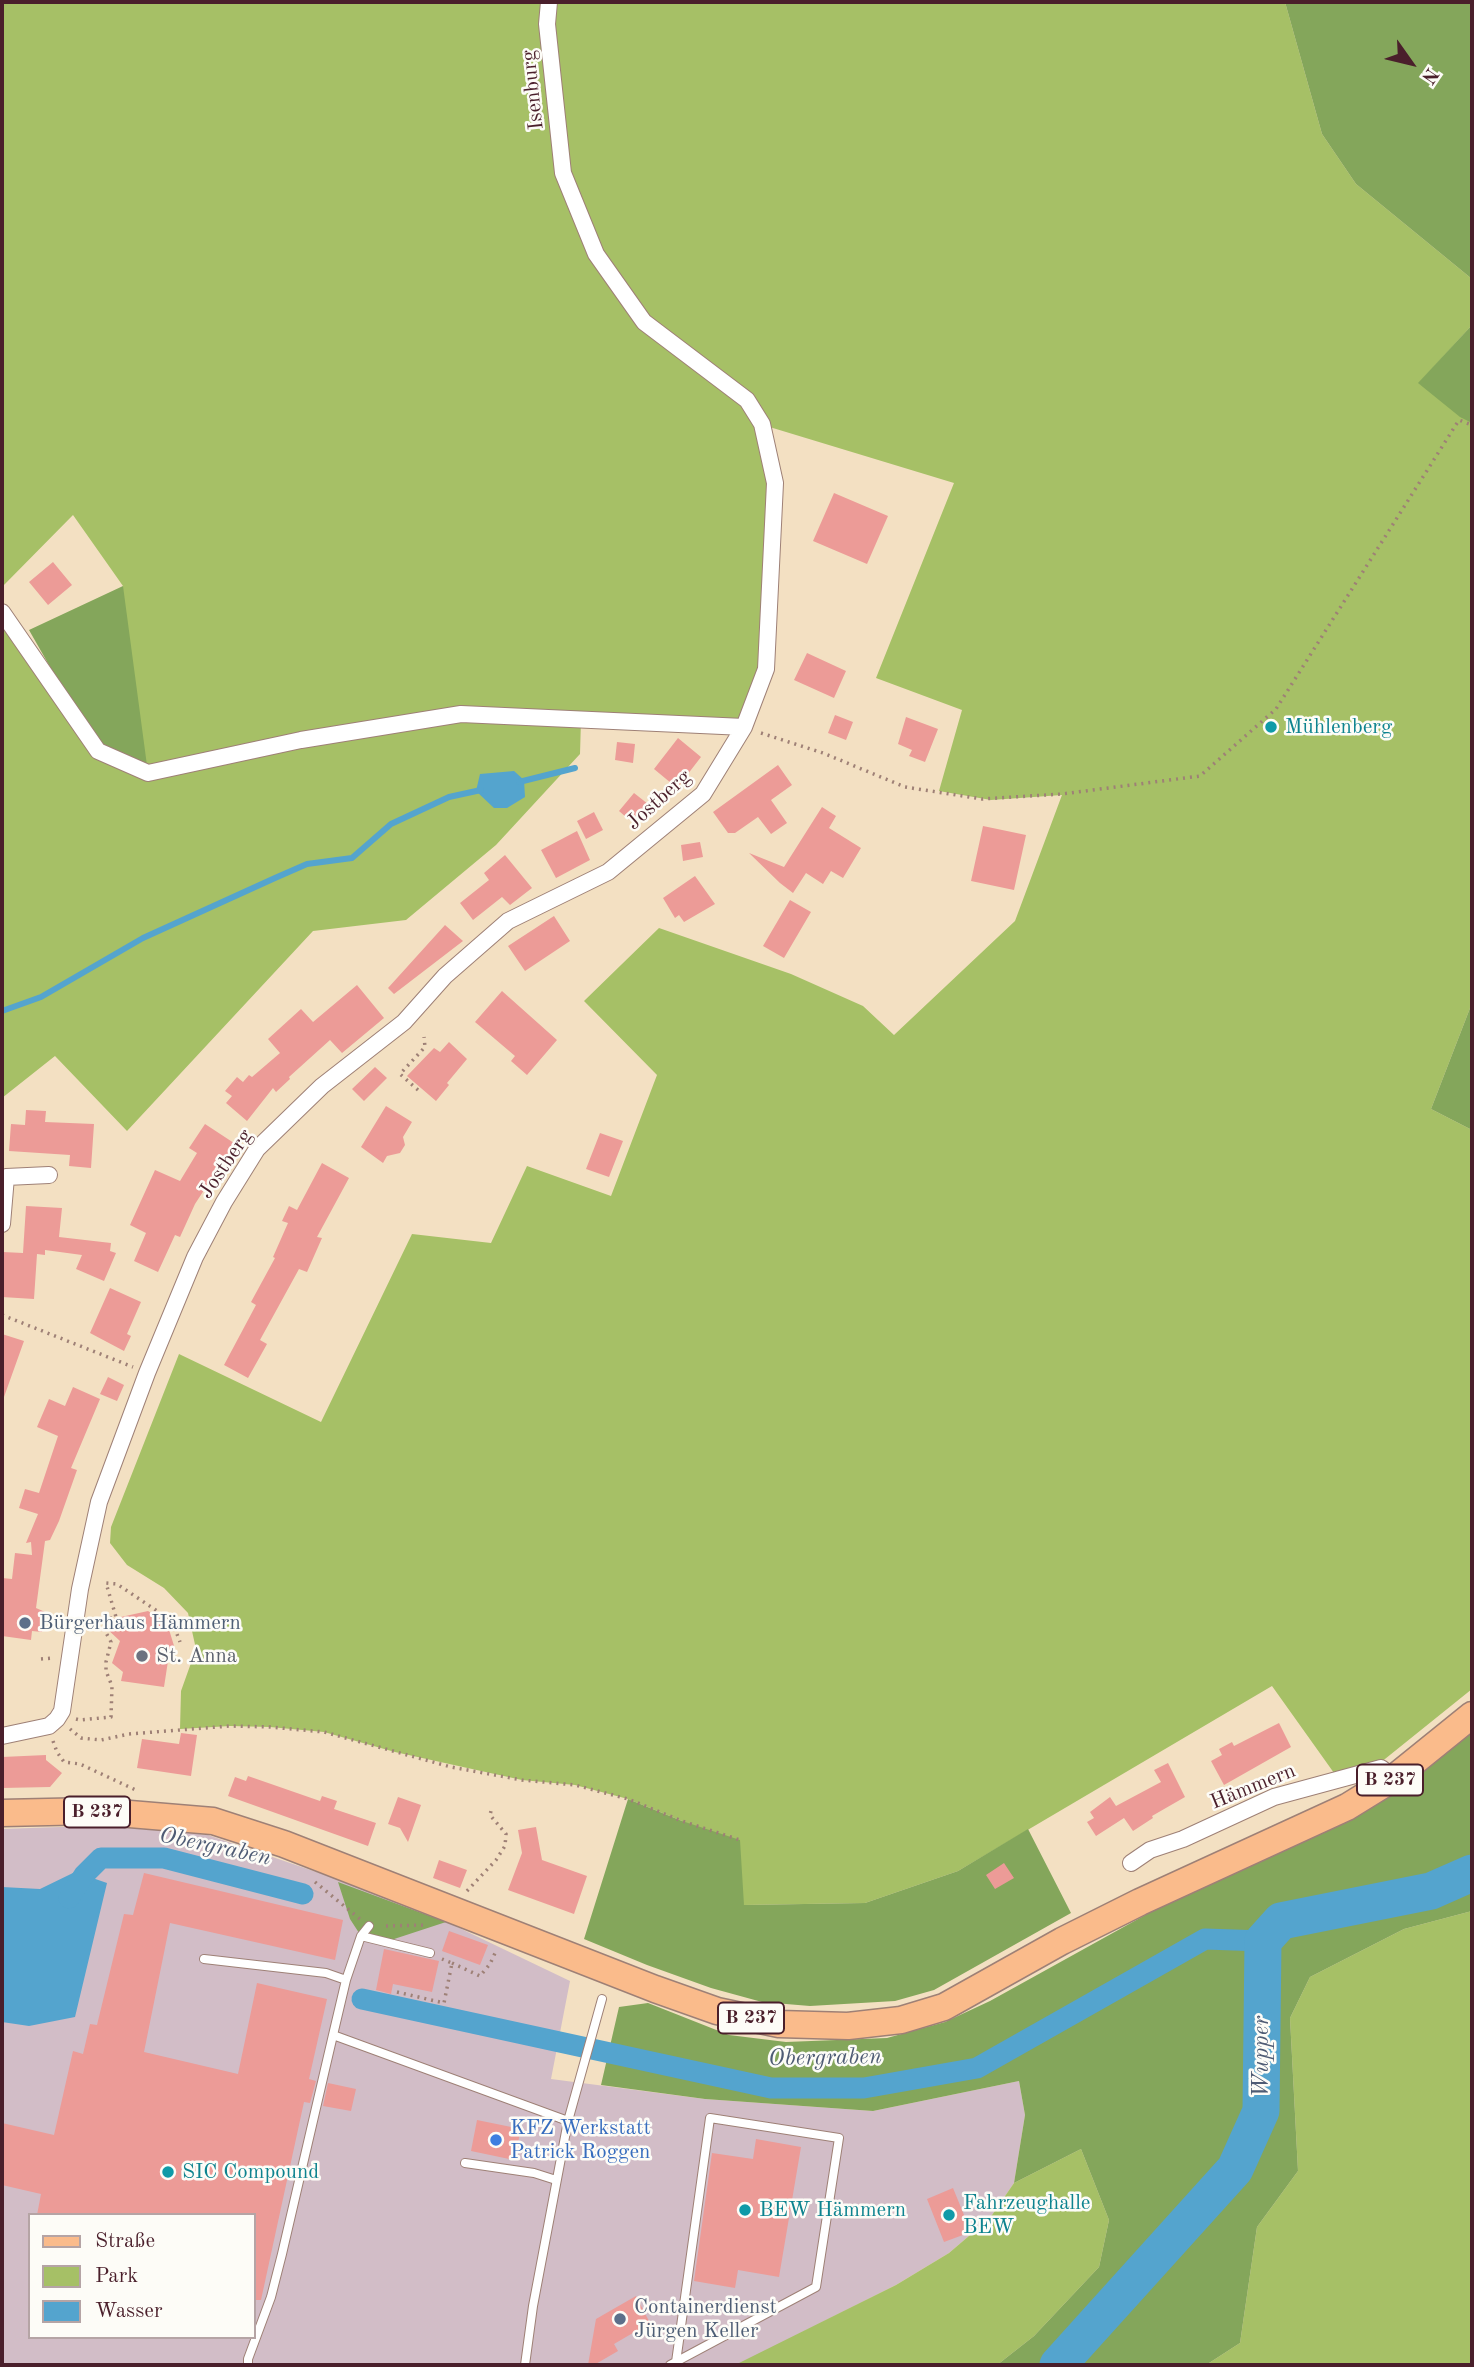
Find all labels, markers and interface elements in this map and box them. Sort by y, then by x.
north arrow [1376,28,1446,98]
street label: Isenburg [516,49,550,131]
text: N [1417,64,1441,86]
place label: Mühlenberg [1285,714,1392,740]
marker: Mühlenberg [1263,719,1279,735]
street label: Jostberg [621,764,697,836]
street label: Jostberg [194,1124,258,1204]
place label: Bürgerhaus Hämmern [39,1610,241,1636]
marker: Bürgerhaus Hämmern [17,1615,33,1631]
place label: St. Anna [156,1643,237,1669]
marker: St. Anna [134,1648,150,1664]
street label: Hämmern [1207,1758,1299,1816]
road number: B 237 [1357,1764,1423,1796]
road number: B 237 [64,1796,130,1828]
water label: Obergraben [157,1822,273,1872]
road number: B 237 [718,2002,784,2034]
water label: Wupper [1248,2016,1276,2098]
water label: Obergraben [768,2043,882,2073]
place label: KFZ Werkstatt Patrick Roggen [510,2115,651,2165]
marker: KFZ Werkstatt Patrick Roggen [488,2132,504,2148]
place label: SIC Compound [182,2159,319,2185]
marker: SIC Compound [160,2164,176,2180]
place label: Fahrzeughalle BEW [963,2190,1091,2240]
place label: BEW Hämmern [759,2197,906,2223]
marker: BEW Hämmern [737,2202,753,2218]
marker: Fahrzeughalle BEW [941,2207,957,2223]
legend [28,2213,256,2339]
text: Straße [95,2231,155,2252]
text: Park [95,2266,138,2287]
place label: Containerdienst Jürgen Keller [634,2294,777,2344]
text: Wasser [95,2301,163,2322]
marker: Containerdienst Jürgen Keller [612,2311,628,2327]

